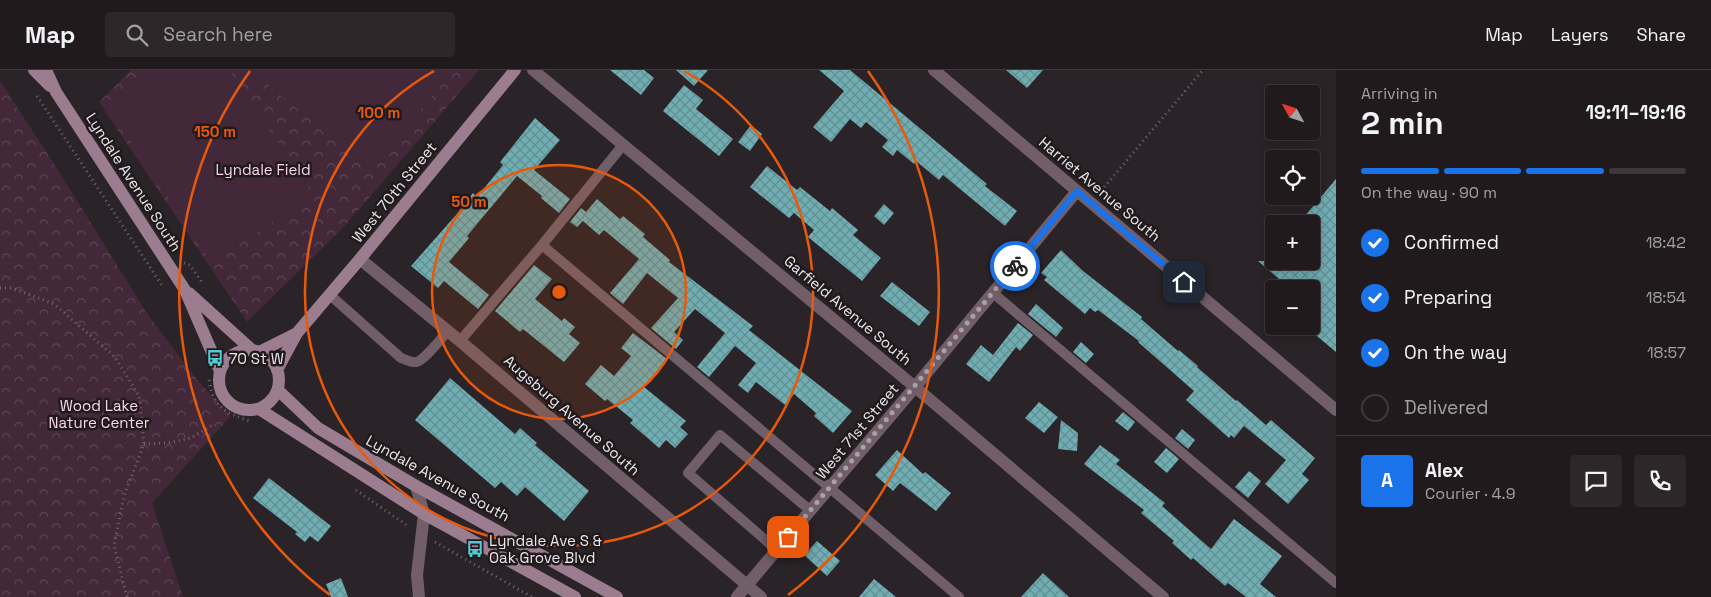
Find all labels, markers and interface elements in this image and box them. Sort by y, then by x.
search box [105,12,455,57]
text: Map [25,19,75,50]
icon: search [123,21,151,49]
text: Search here [163,22,273,47]
text: Map [1485,23,1523,46]
text: Layers [1551,23,1608,46]
text: Share [1636,23,1686,46]
text: Arriving in [1361,83,1438,104]
north arrow [1265,85,1320,140]
map controls [1265,85,1320,335]
text: 19:11–19:16 [1585,100,1686,125]
text: 100 m [358,103,400,122]
text: 2 min [1361,103,1444,143]
street label: Lyndale Avenue South [82,109,186,255]
text: 150 m [194,122,236,141]
street label: Harriet Avenue South [1035,132,1165,246]
street label: West 70th Street [348,138,440,246]
button: locate [1265,150,1320,205]
park label: Lyndale Field [215,160,311,179]
text: On the way · 90 m [1361,182,1497,203]
text: 50 m [451,192,487,211]
button: + [1265,215,1320,270]
icon: check [1361,229,1389,257]
text: Confirmed [1404,230,1499,255]
text: 18:42 [1646,232,1686,253]
courier [990,241,1040,291]
street label: Garfield Avenue South [780,251,916,369]
icon: bike [1001,252,1029,280]
pin [1163,261,1205,303]
icon: home [1170,268,1198,296]
button: − [1265,280,1320,335]
centre of rings [550,283,568,301]
icon: check [1361,284,1389,312]
text: Preparing [1404,285,1492,310]
text: 18:54 [1646,287,1686,308]
icon: check [1361,339,1389,367]
text: On the way [1404,340,1507,365]
text: 18:57 [1647,342,1686,363]
bus stop icon: 70 St W [205,348,225,368]
place label: 70 St W [229,349,284,368]
street label: Augsburg Avenue South [500,351,644,479]
street label: West 71st Street [811,379,903,483]
text: Delivered [1404,395,1489,420]
park label: Wood Lake Nature Center [49,396,150,432]
street label: Lyndale Avenue South [363,431,513,525]
button: chat [1570,455,1622,507]
button: phone [1634,455,1686,507]
text: Alex [1425,458,1464,483]
text: A [1381,468,1393,493]
text: Courier · 4.9 [1425,483,1515,504]
pin [767,516,809,558]
icon: bag [774,523,802,551]
place label: Lyndale Ave S & Oak Grove Blvd [489,531,602,567]
bus stop icon: Lyndale Ave S & Oak Grove Blvd [465,539,485,559]

